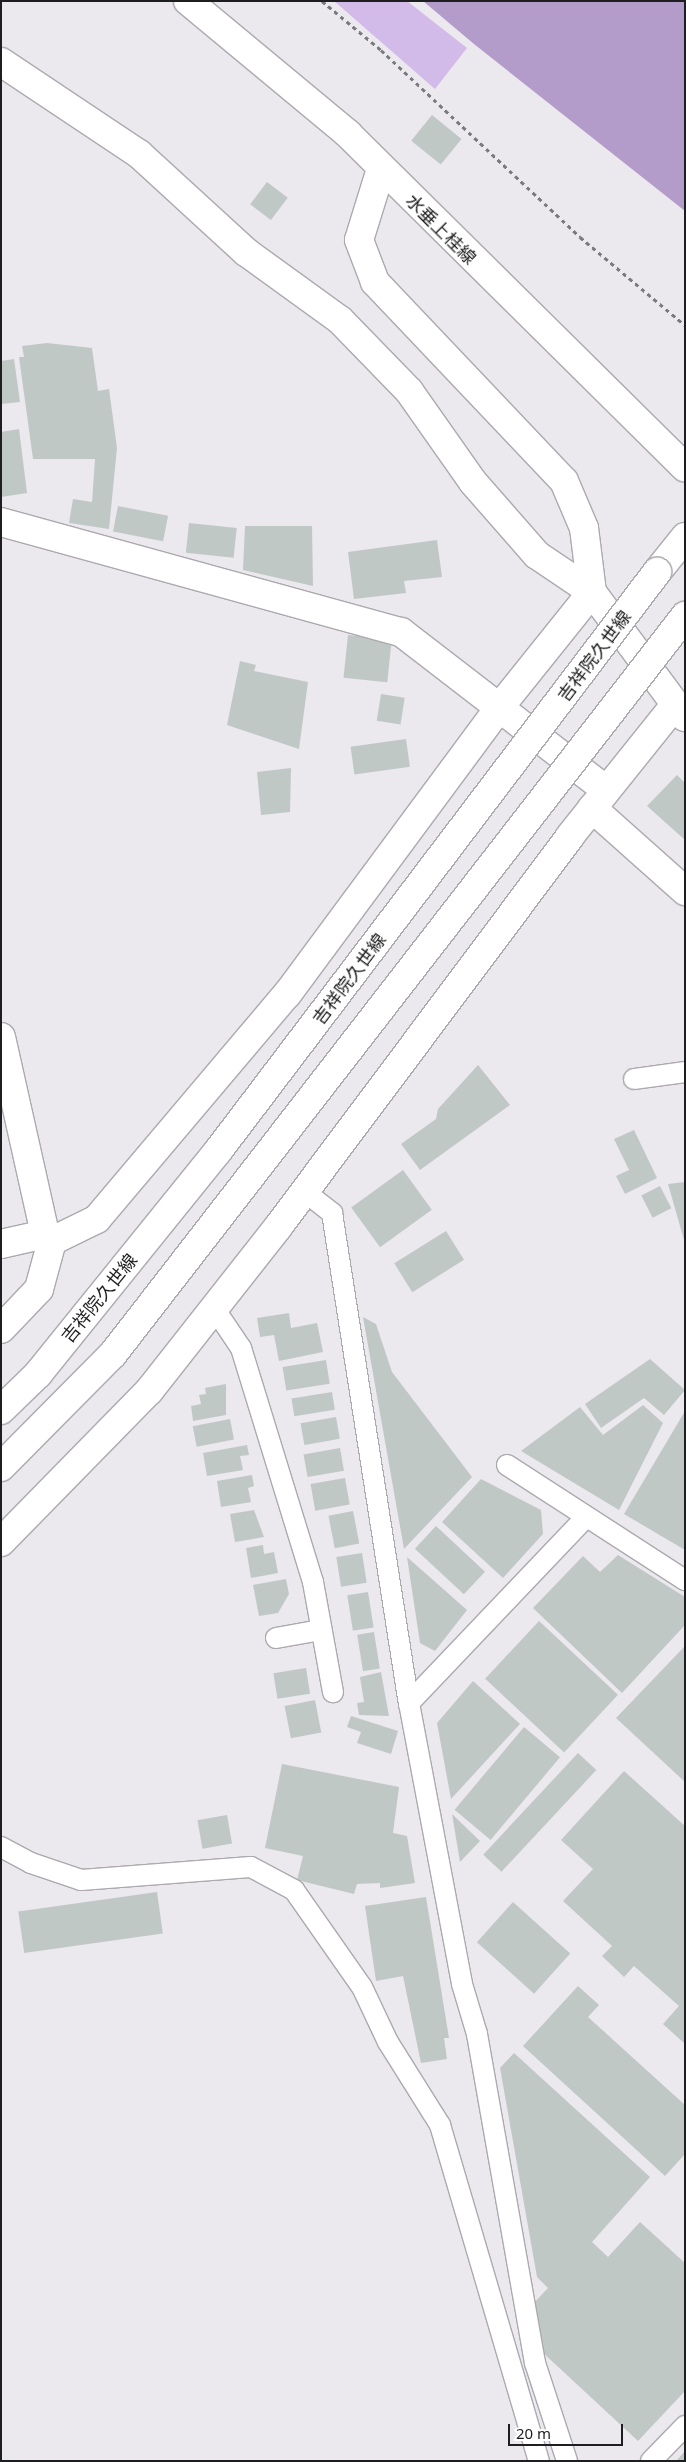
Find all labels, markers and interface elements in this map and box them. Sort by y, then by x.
street label: 水垂上桂線 [402,190,480,268]
street label: 吉祥院久世線 [553,606,635,706]
street label: 吉祥院久世線 [308,929,390,1029]
street label: 吉祥院久世線 [57,1249,141,1347]
scale bar [511,2414,626,2446]
text: 20 m [516,2423,551,2443]

